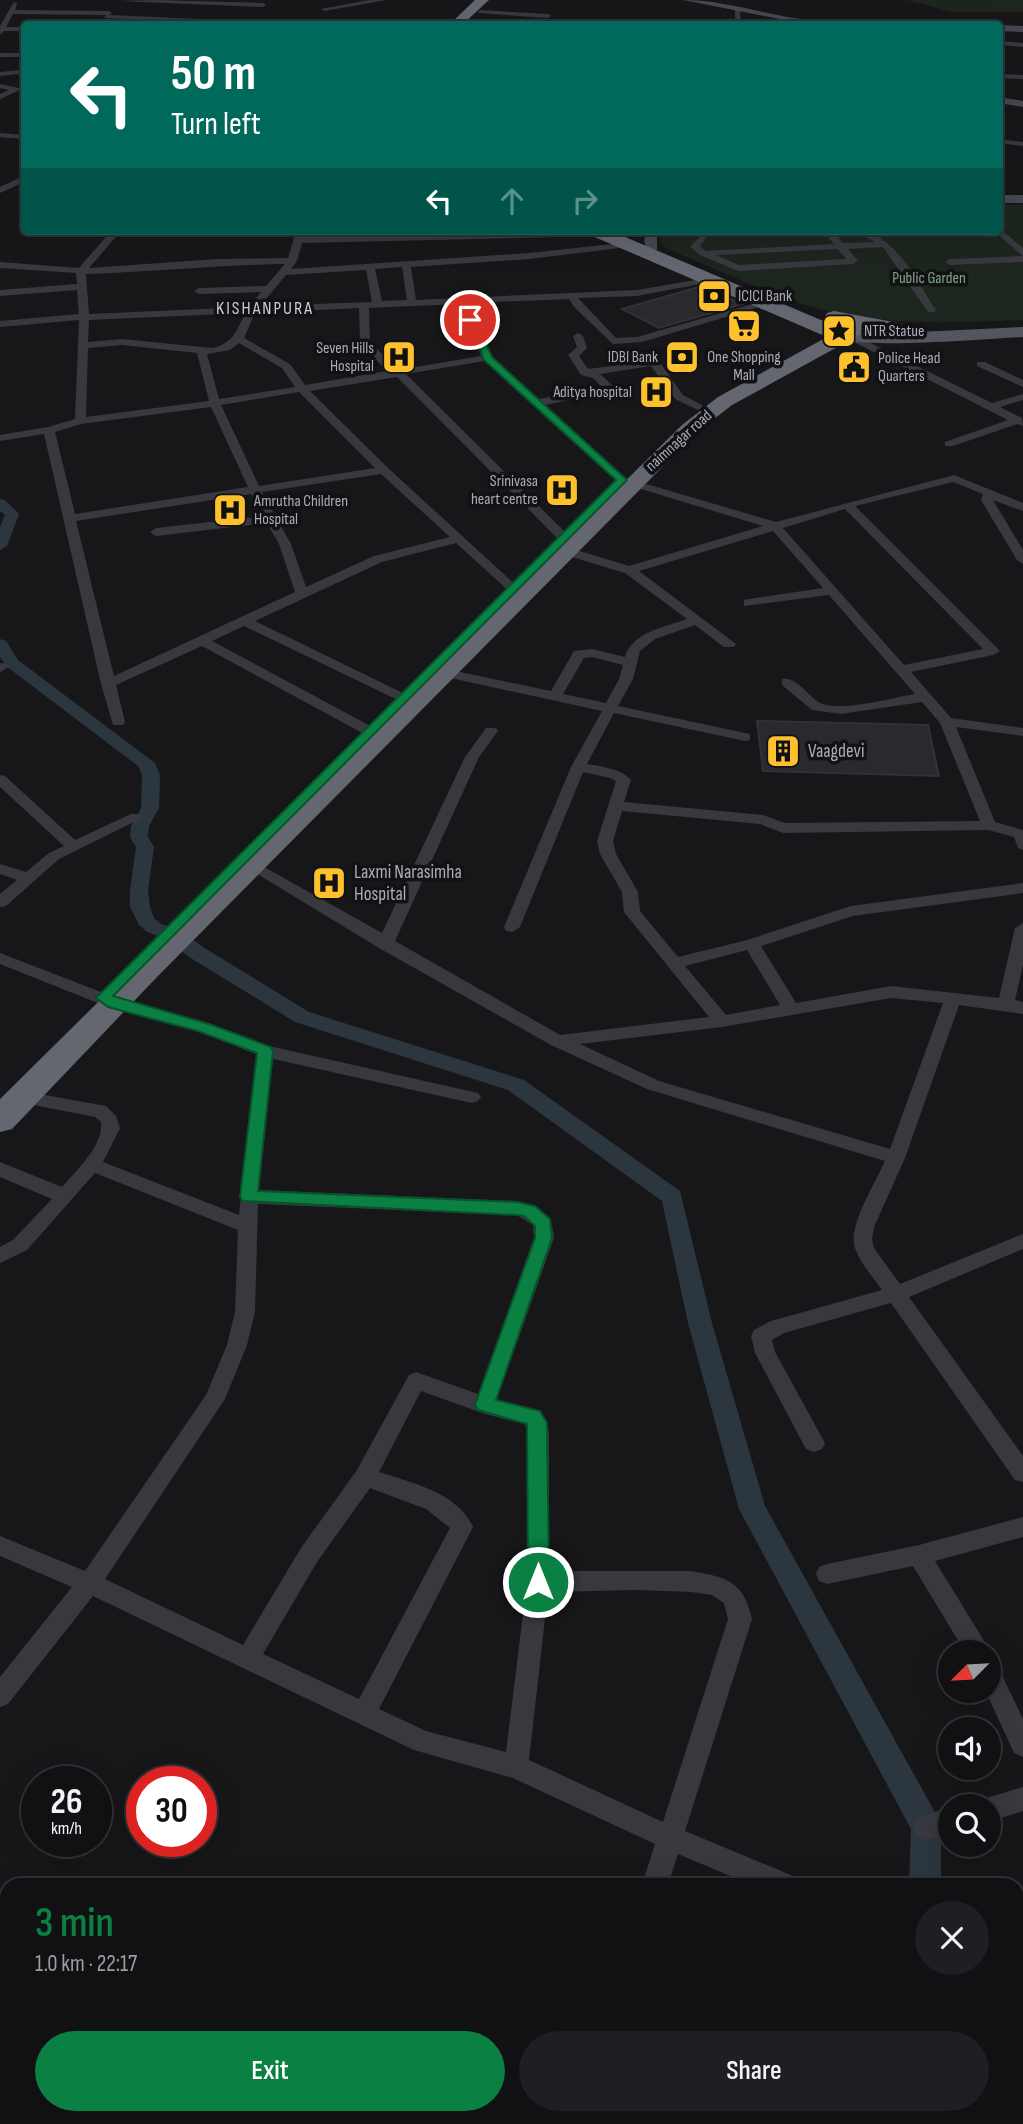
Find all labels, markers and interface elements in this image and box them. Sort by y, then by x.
text: 50 m [171,45,256,104]
icon: left [56,49,147,140]
text: Turn left [171,105,261,144]
icon: left [420,182,458,220]
icon: ahead [493,182,531,220]
icon: right [566,182,604,220]
park label: Public Garden [892,269,966,288]
bank icon: ICICI Bank [695,277,733,315]
place label: ICICI Bank [738,287,792,306]
pin [440,290,500,350]
district label: KISHANPURA [216,298,314,319]
icon: arrive [451,301,489,339]
supermarket icon: One Shopping Mall [725,307,763,345]
place icon: NTR Statue [820,312,858,350]
place label: NTR Statue [864,322,924,341]
hospital icon: Seven Hills Hospital [380,338,418,376]
bank icon: IDBI Bank [663,338,701,376]
place label: Seven Hills Hospital [316,339,374,376]
place label: IDBI Bank [608,348,658,367]
place label: One Shopping Mall [707,348,781,385]
public building icon: Police Head Quarters [835,348,873,386]
place label: Police Head Quarters [878,349,940,386]
hospital icon: Aditya hospital [637,373,675,411]
place label: Aditya hospital [552,383,632,402]
street label: naimnagar road [642,406,716,476]
hospital icon: Srinivasa heart centre [543,471,581,509]
place label: Srinivasa heart centre [471,472,538,509]
hospital icon: Amrutha Children Hospital [211,491,249,529]
place label: Amrutha Children Hospital [253,492,348,529]
building icon: Vaagdevi [764,732,802,770]
place label: Vaagdevi [808,740,864,763]
place label: Laxmi Narasimha Hospital [354,861,462,906]
hospital icon: Laxmi Narasimha Hospital [310,864,348,902]
position arrow [501,1545,575,1619]
north arrow [938,1640,1001,1703]
map controls [938,1640,1001,1857]
button: sound [938,1717,1001,1780]
speed limit sign: 30 [126,1766,217,1857]
text: 26 [51,1781,82,1824]
button: search [938,1794,1001,1857]
text: km/h [51,1818,82,1839]
text: 3 min [35,1898,114,1949]
button: close [915,1901,989,1975]
text: 1.0 km · 22:17 [35,1950,137,1978]
button: Exit [35,2031,505,2111]
button: Share [519,2031,989,2111]

